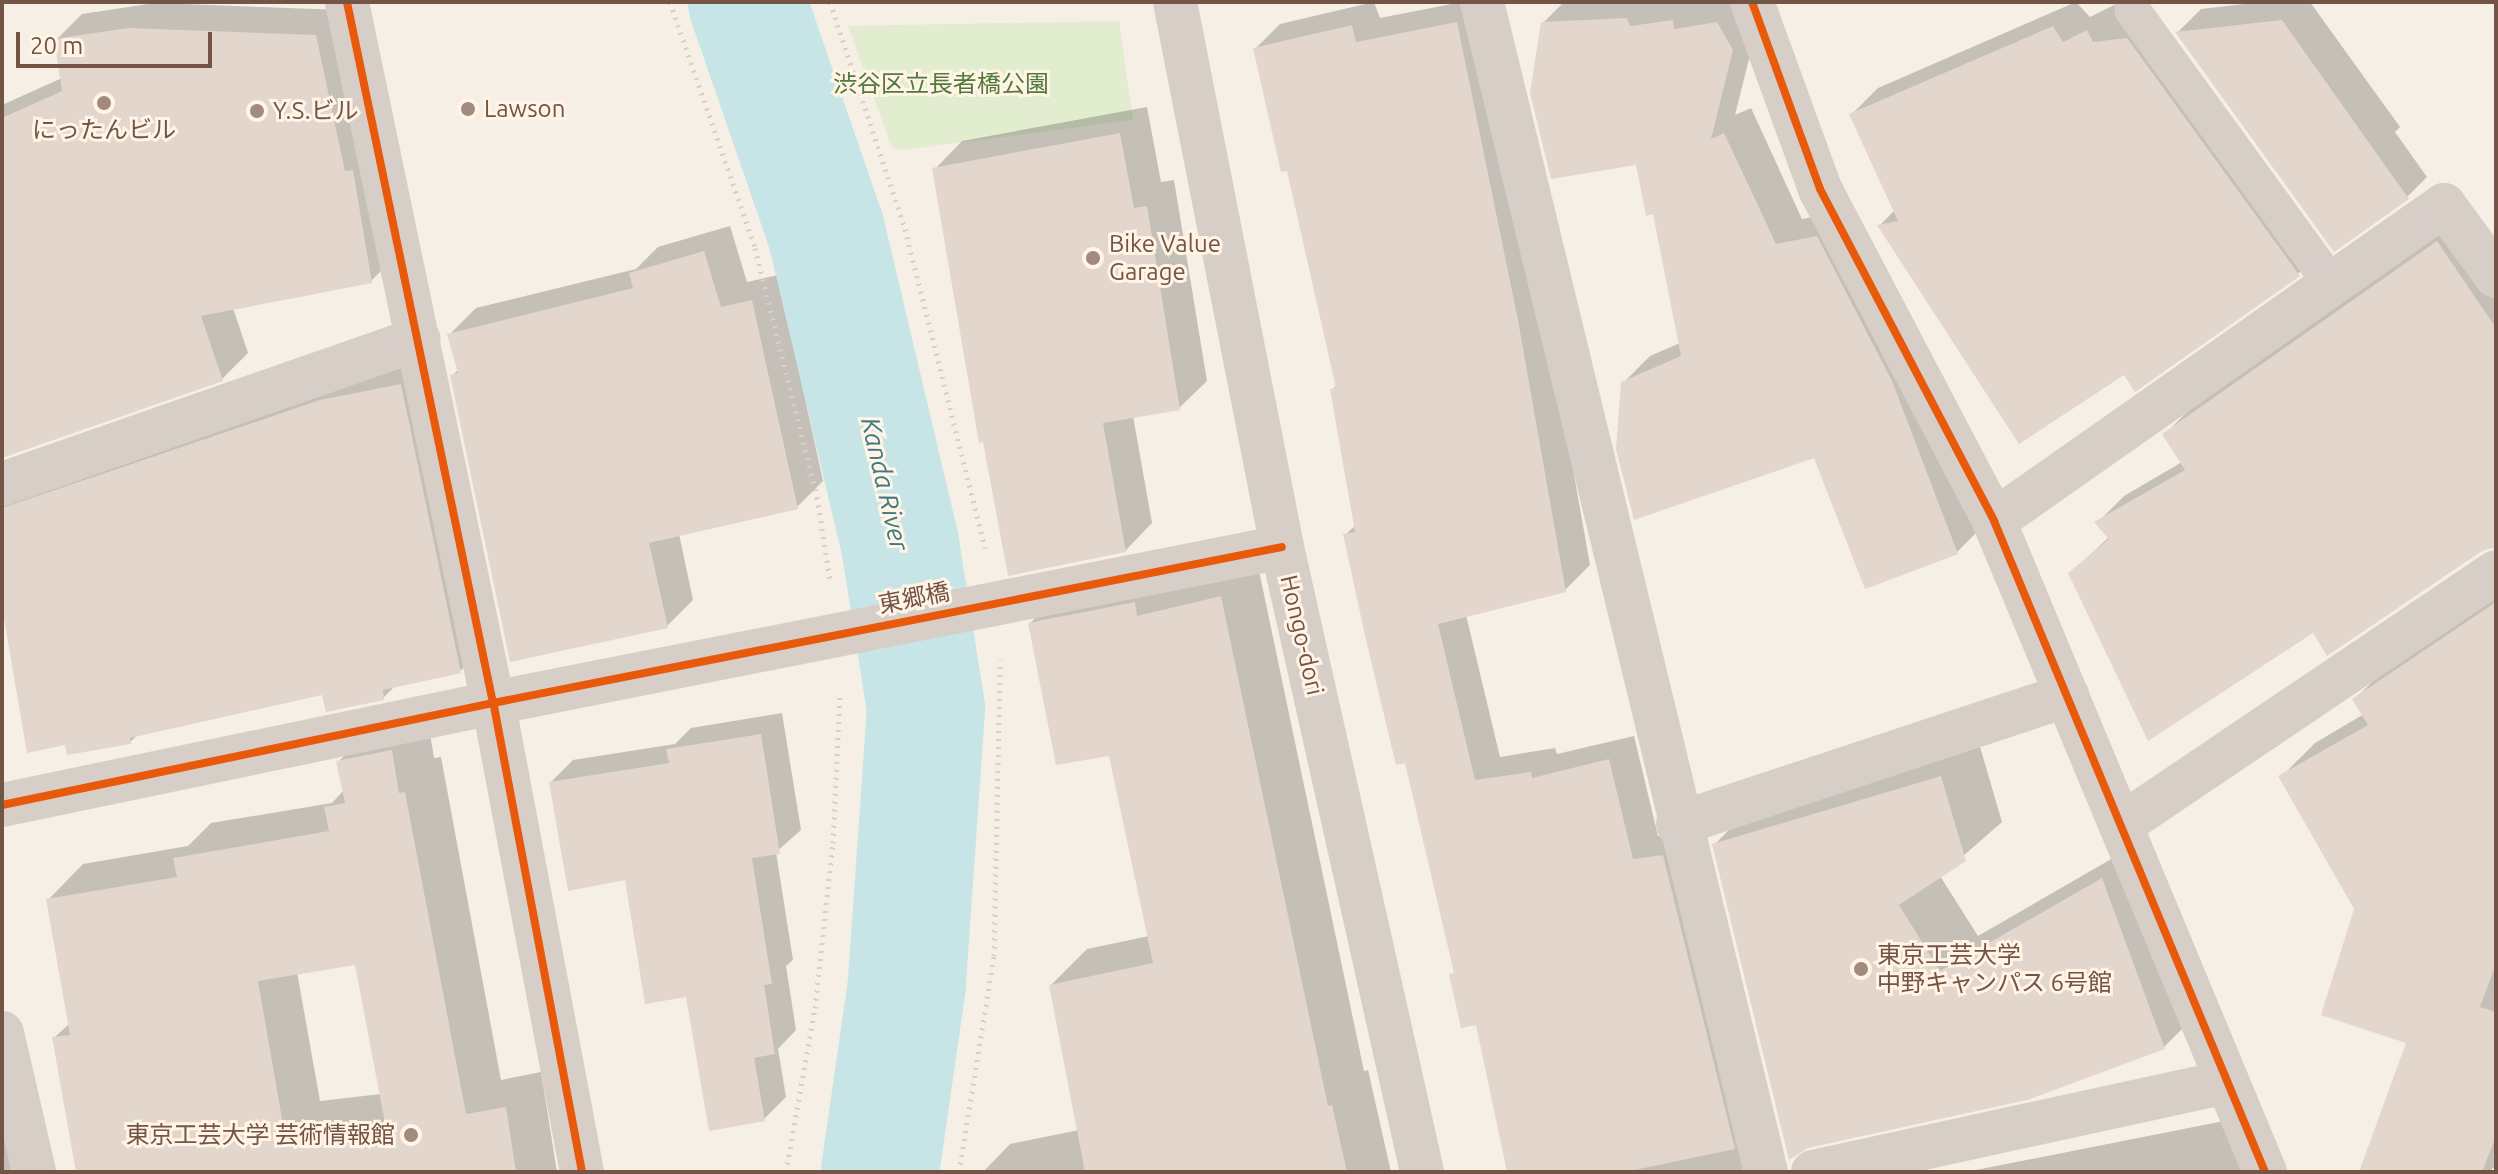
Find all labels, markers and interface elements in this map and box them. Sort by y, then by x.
scale bar [20,16,216,66]
text: 20 m [30,32,83,59]
park label: 渋谷区立長者橋公園 [833,70,1049,98]
marker: にったんビル [95,94,113,112]
place label: Lawson [484,95,565,123]
place label: Y.S.ビル [273,97,359,125]
marker: Lawson [459,100,477,118]
marker: Y.S.ビル [248,102,266,120]
place label: にったんビル [32,116,176,144]
place label: Bike Value Garage [1109,230,1221,286]
marker: Bike Value Garage [1084,249,1102,267]
water label: Kanda River [855,414,915,554]
street label: Hongo-dori [1274,572,1330,698]
street label: 東郷橋 [876,577,952,619]
place label: 東京工芸大学 中野キャンパス 6号館 [1877,941,2112,997]
marker: 東京工芸大学 中野キャンパス 6号館 [1852,960,1870,978]
place label: 東京工芸大学 芸術情報館 [126,1121,395,1149]
marker: 東京工芸大学 芸術情報館 [402,1126,420,1144]

